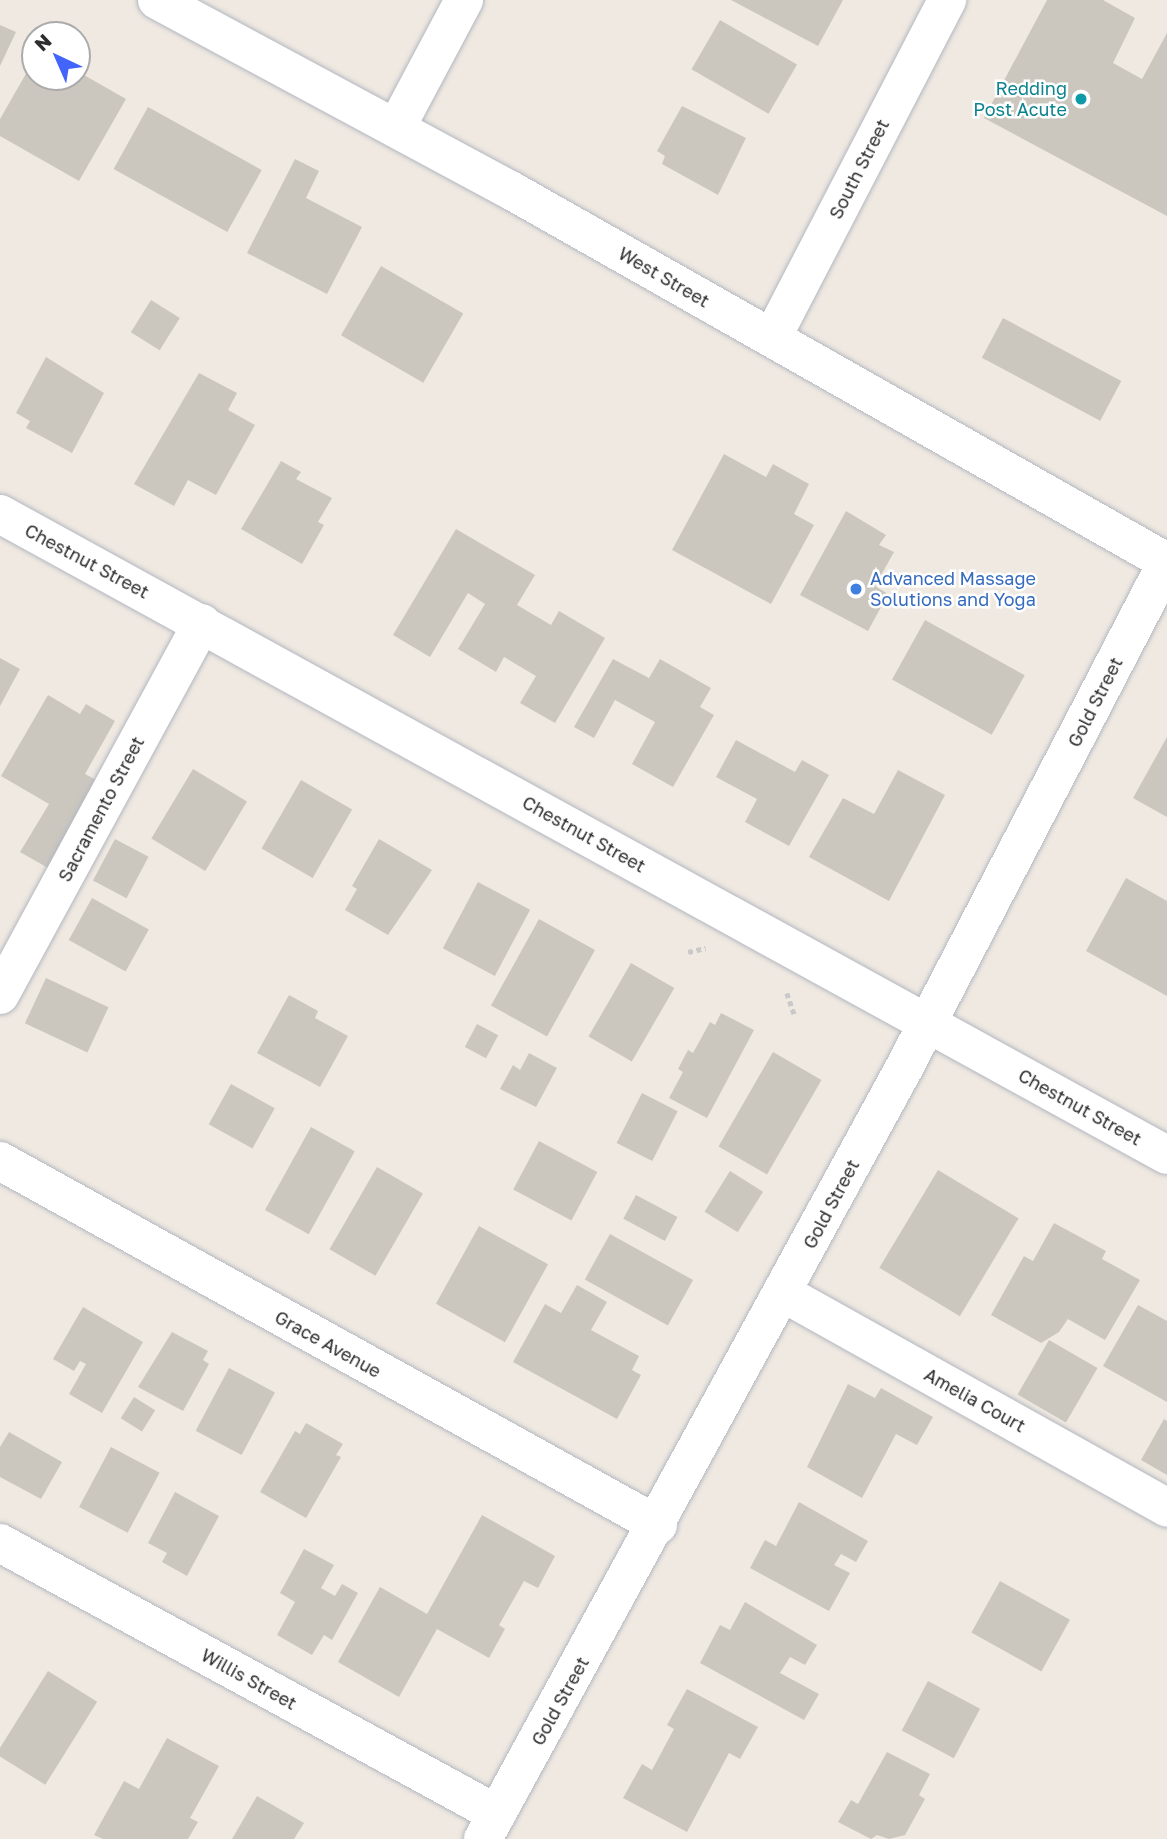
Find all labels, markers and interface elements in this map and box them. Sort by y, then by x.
north arrow [21,21,91,91]
text: N [29,29,56,55]
place label: Redding Post Acute [973,78,1067,120]
marker: Redding Post Acute [1073,91,1089,107]
street label: South Street [825,115,893,223]
street label: West Street [615,242,713,312]
street label: Chestnut Street [21,519,153,603]
place label: Advanced Massage Solutions and Yoga [870,568,1036,610]
marker: Advanced Massage Solutions and Yoga [848,581,864,597]
street label: Gold Street [1063,653,1127,751]
street label: Sacramento Street [54,733,148,885]
street label: Chestnut Street [519,791,649,877]
street label: Chestnut Street [1015,1064,1145,1150]
street label: Gold Street [798,1156,864,1252]
street label: Grace Avenue [271,1306,385,1382]
street label: Amelia Court [921,1363,1029,1437]
street label: Willis Street [198,1644,300,1714]
street label: Gold Street [527,1653,593,1749]

